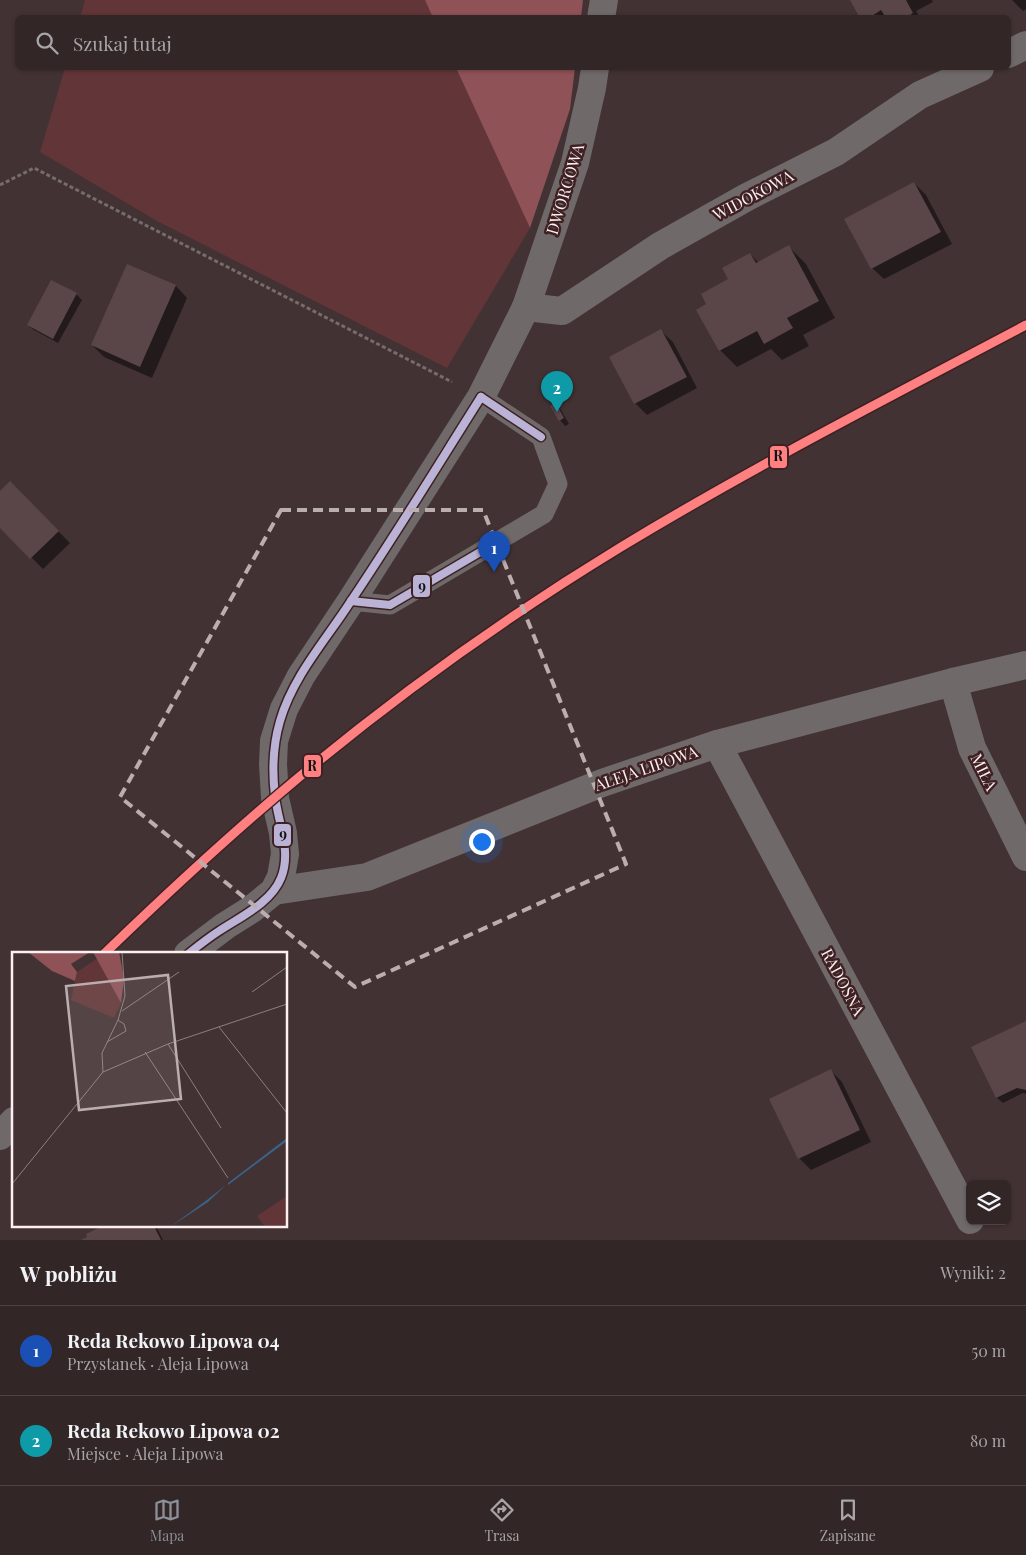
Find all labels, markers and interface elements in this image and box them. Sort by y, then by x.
search box [15,15,1011,70]
icon: search [33,29,61,57]
text: Szukaj tutaj [73,30,172,56]
street label: DWORCOWA [541,140,589,237]
street label: WIDOKOWA [708,164,797,225]
pin: 2 [541,371,573,412]
line badge: R [769,445,788,469]
text: R [773,446,783,465]
pin: 1 [478,531,510,572]
line badge: 9 [412,574,431,598]
text: 9 [418,576,426,595]
street label: ALEJA LIPOWA [591,740,701,795]
street label: MIŁA [966,750,1003,795]
line badge: R [303,754,322,778]
text: R [307,756,317,775]
line badge: 9 [273,823,292,847]
text: 9 [279,824,287,843]
your location [469,829,495,855]
street label: RADOSNA [817,944,870,1020]
inset map [12,952,288,1228]
map controls [966,1180,1011,1225]
button: layers [966,1180,1011,1225]
text: W pobliżu [20,1259,117,1287]
text: Wyniki: 2 [940,1262,1006,1283]
text: Reda Rekowo Lipowa 04 [67,1327,280,1353]
text: 1 [33,1340,39,1361]
text: 50 m [972,1340,1006,1361]
text: Przystanek · Aleja Lipowa [67,1353,249,1374]
text: Reda Rekowo Lipowa 02 [67,1417,280,1443]
text: 2 [32,1430,40,1451]
text: 80 m [970,1430,1006,1451]
text: Miejsce · Aleja Lipowa [67,1443,224,1464]
tab: Mapa [150,1496,184,1545]
tab: Trasa [484,1496,520,1545]
tab: Zapisane [820,1496,876,1545]

